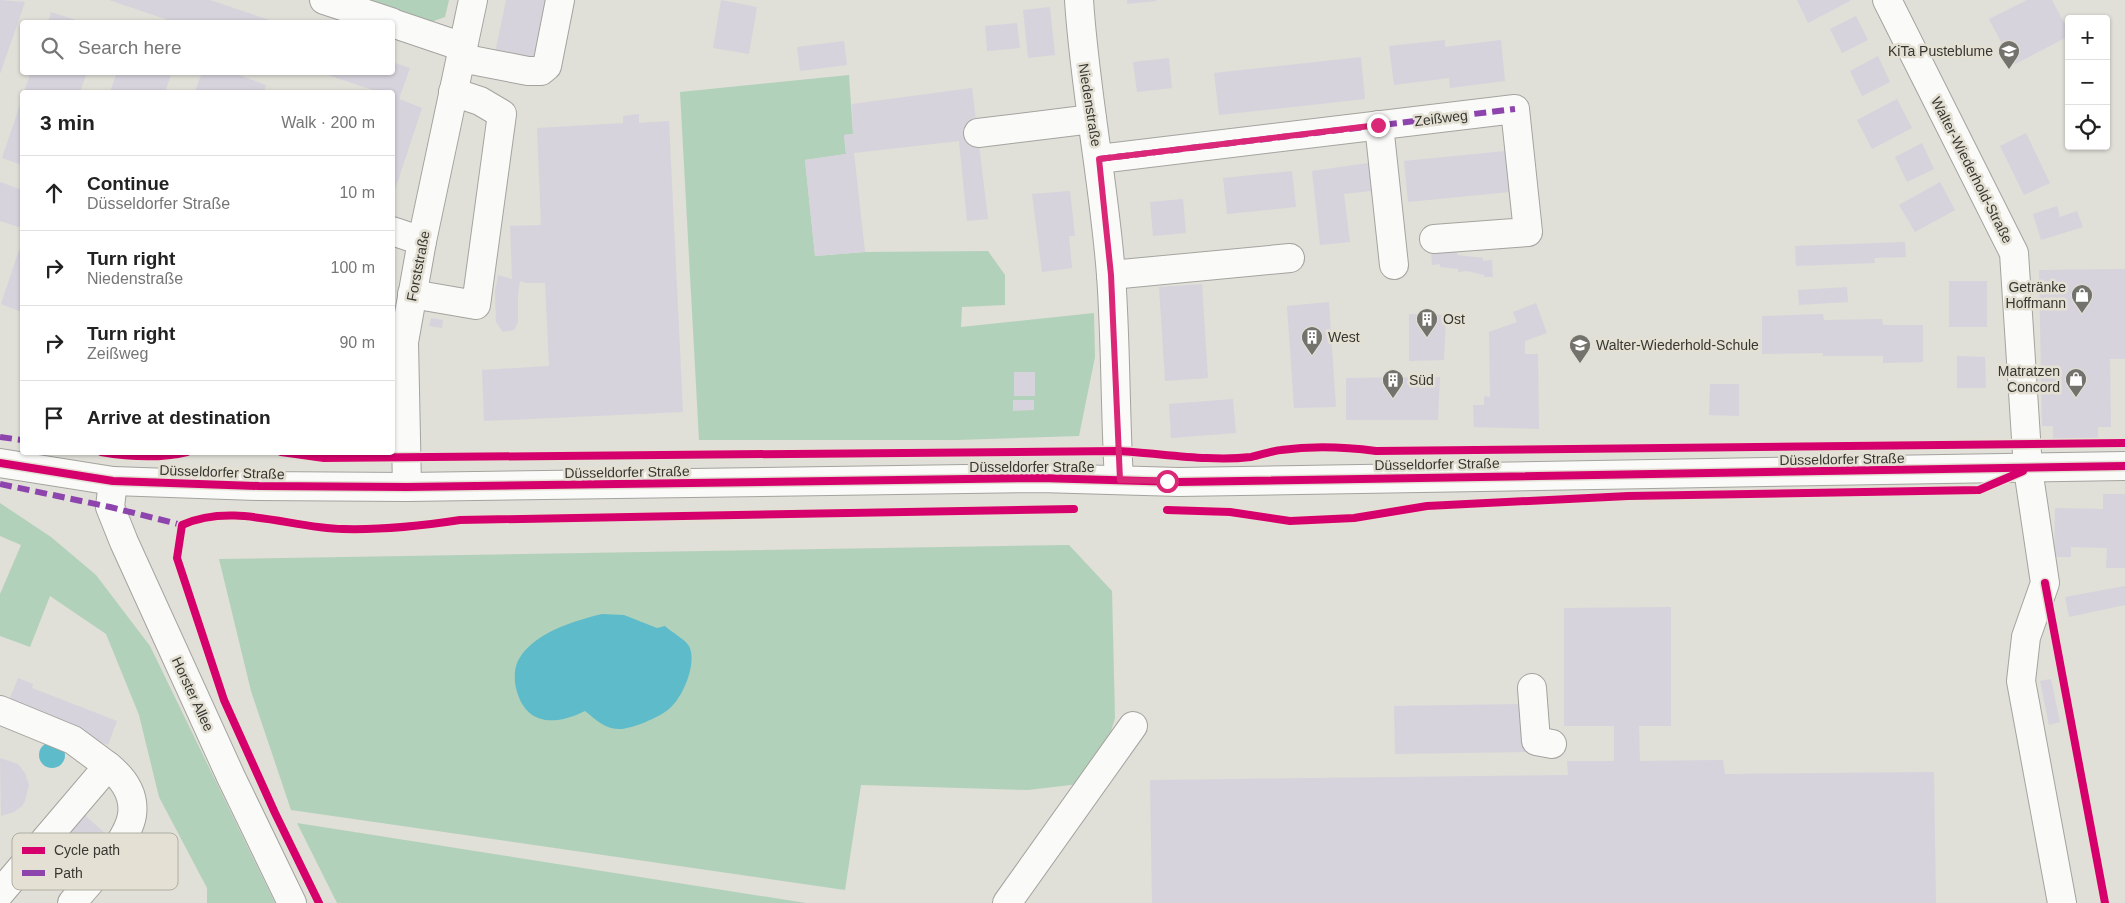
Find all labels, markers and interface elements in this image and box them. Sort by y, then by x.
map controls [2065,15,2110,150]
button: + [2065,15,2110,60]
search box [20,20,395,75]
icon: search [38,34,66,62]
text: Search here [78,37,182,58]
school or university icon: KiTa Pusteblume [1997,39,2021,70]
place label: KiTa Pusteblume [1888,43,1993,59]
button: − [2065,60,2110,105]
street label: Niedenstraße [1076,62,1105,148]
street label: Walter-Wiederhold-Straße [1928,94,2016,246]
button: locate [2065,105,2110,150]
street label: Zeißweg [1413,107,1469,129]
text: 3 min [40,111,95,134]
text: Walk · 200 m [281,114,375,131]
route end [1367,114,1390,137]
text: Continue [87,173,169,194]
icon: ahead [40,179,68,207]
text: 10 m [339,184,375,201]
text: Düsseldorfer Straße [87,195,230,212]
street label: Forststraße [403,229,433,303]
text: Turn right [87,248,175,269]
icon: right [40,254,68,282]
text: 100 m [331,259,375,276]
text: Niedenstraße [87,270,183,287]
place label: Getränke Hoffmann [2006,279,2066,311]
shop icon: Getränke Hoffmann [2070,283,2094,314]
building icon: Ost [1415,307,1439,338]
place label: Ost [1443,311,1465,327]
text: Turn right [87,323,175,344]
building icon: West [1300,325,1324,356]
icon: right [40,329,68,357]
place label: West [1328,329,1360,345]
school or university icon: Walter-Wiederhold-Schule [1568,333,1592,364]
text: 90 m [339,334,375,351]
place label: Walter-Wiederhold-Schule [1596,337,1759,353]
text: Zeißweg [87,345,148,362]
place label: Matratzen Concord [1998,363,2060,395]
shop icon: Matratzen Concord [2064,367,2088,398]
building icon: Süd [1381,368,1405,399]
place label: Süd [1409,372,1434,388]
icon: arrive [40,404,68,432]
text: Arrive at destination [87,407,271,428]
street label: Düsseldorfer Straße [1779,450,1905,468]
street label: Düsseldorfer Straße [1374,455,1500,473]
street label: Düsseldorfer Straße [969,459,1095,475]
street label: Düsseldorfer Straße [159,462,285,482]
street label: Düsseldorfer Straße [564,463,690,481]
route start [1156,470,1179,493]
street label: Horster Allee [169,654,217,734]
legend [12,833,178,890]
text: Cycle path [54,842,120,858]
text: Path [54,865,83,881]

